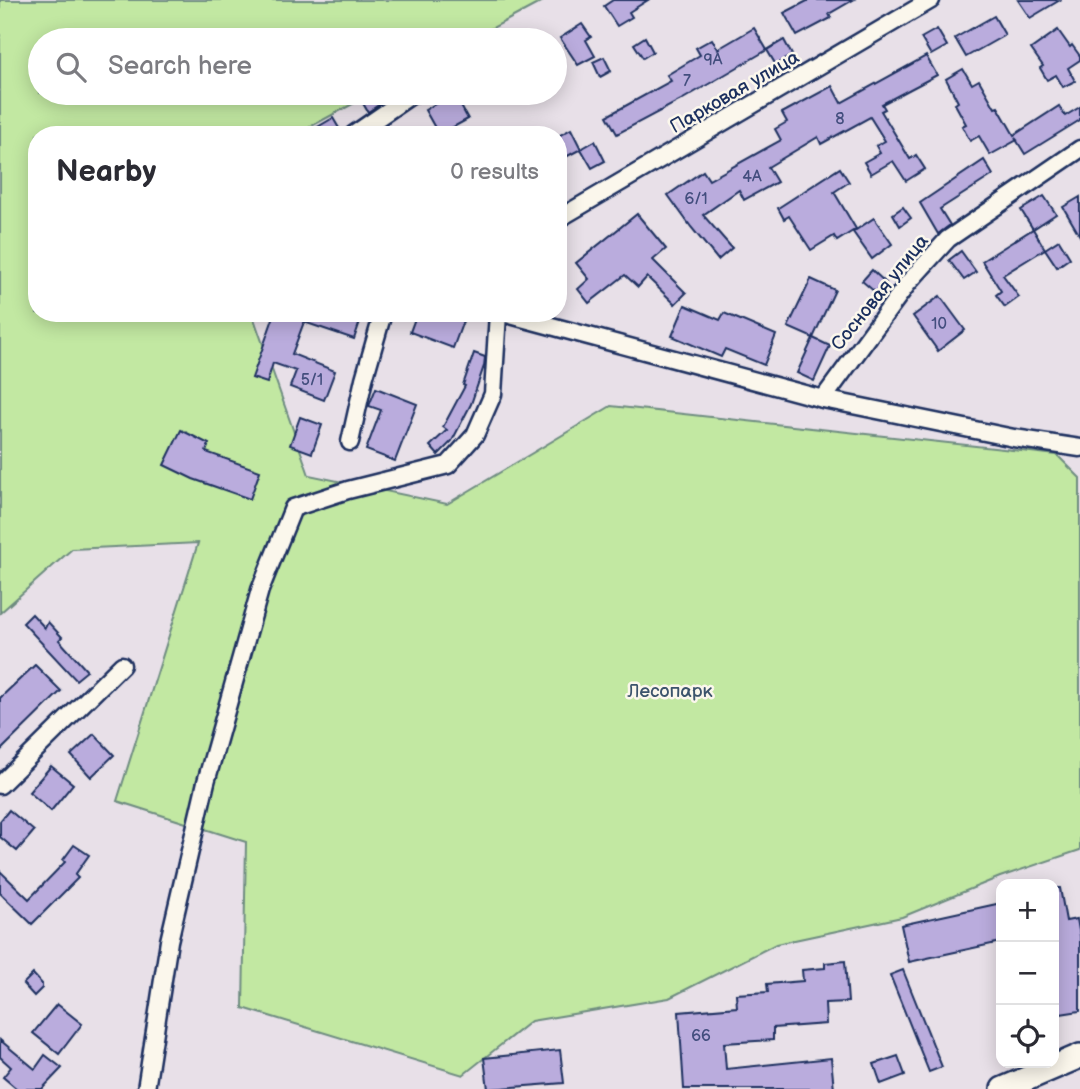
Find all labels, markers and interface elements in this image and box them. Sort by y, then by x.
search box [28,28,567,105]
street label: Парковая улица [666,46,803,139]
icon: search [52,48,90,86]
text: Search here [108,51,252,82]
house number: 9А [704,51,723,70]
house number: 7 [683,72,691,91]
house number: 8 [835,110,845,129]
text: Nearby [56,154,156,190]
text: 0 results [450,158,539,186]
house number: 4А [742,168,762,187]
house number: 6/1 [684,190,708,209]
street label: Сосновая улица [826,230,934,355]
house number: 10 [931,315,947,334]
house number: 5/1 [301,371,323,390]
park label: Лесопарк [627,680,712,703]
map controls [996,879,1059,1068]
button: + [996,879,1059,942]
button: − [996,942,1059,1005]
button: locate [996,1005,1059,1068]
house number: 66 [691,1027,711,1046]

